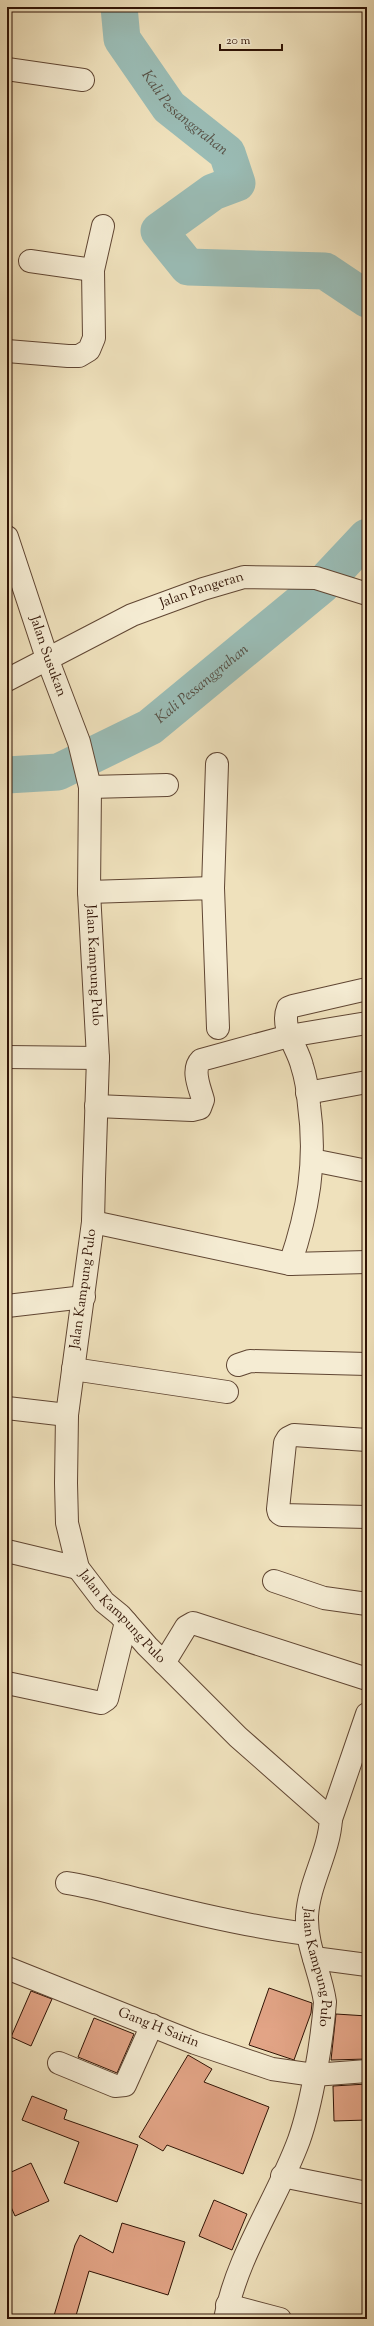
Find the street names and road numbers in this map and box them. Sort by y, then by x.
street label: Jalan Pangeran [156,567,246,614]
street label: Jalan Susukan [23,612,71,700]
street label: Jalan Kampung Pulo [80,903,106,1027]
street label: Jalan Kampung Pulo [66,1227,102,1351]
street label: Jalan Kampung Pulo [73,1565,170,1669]
street label: Jalan Kampung Pulo [297,1906,335,2028]
street label: Gang H Sairin [115,2003,202,2054]

